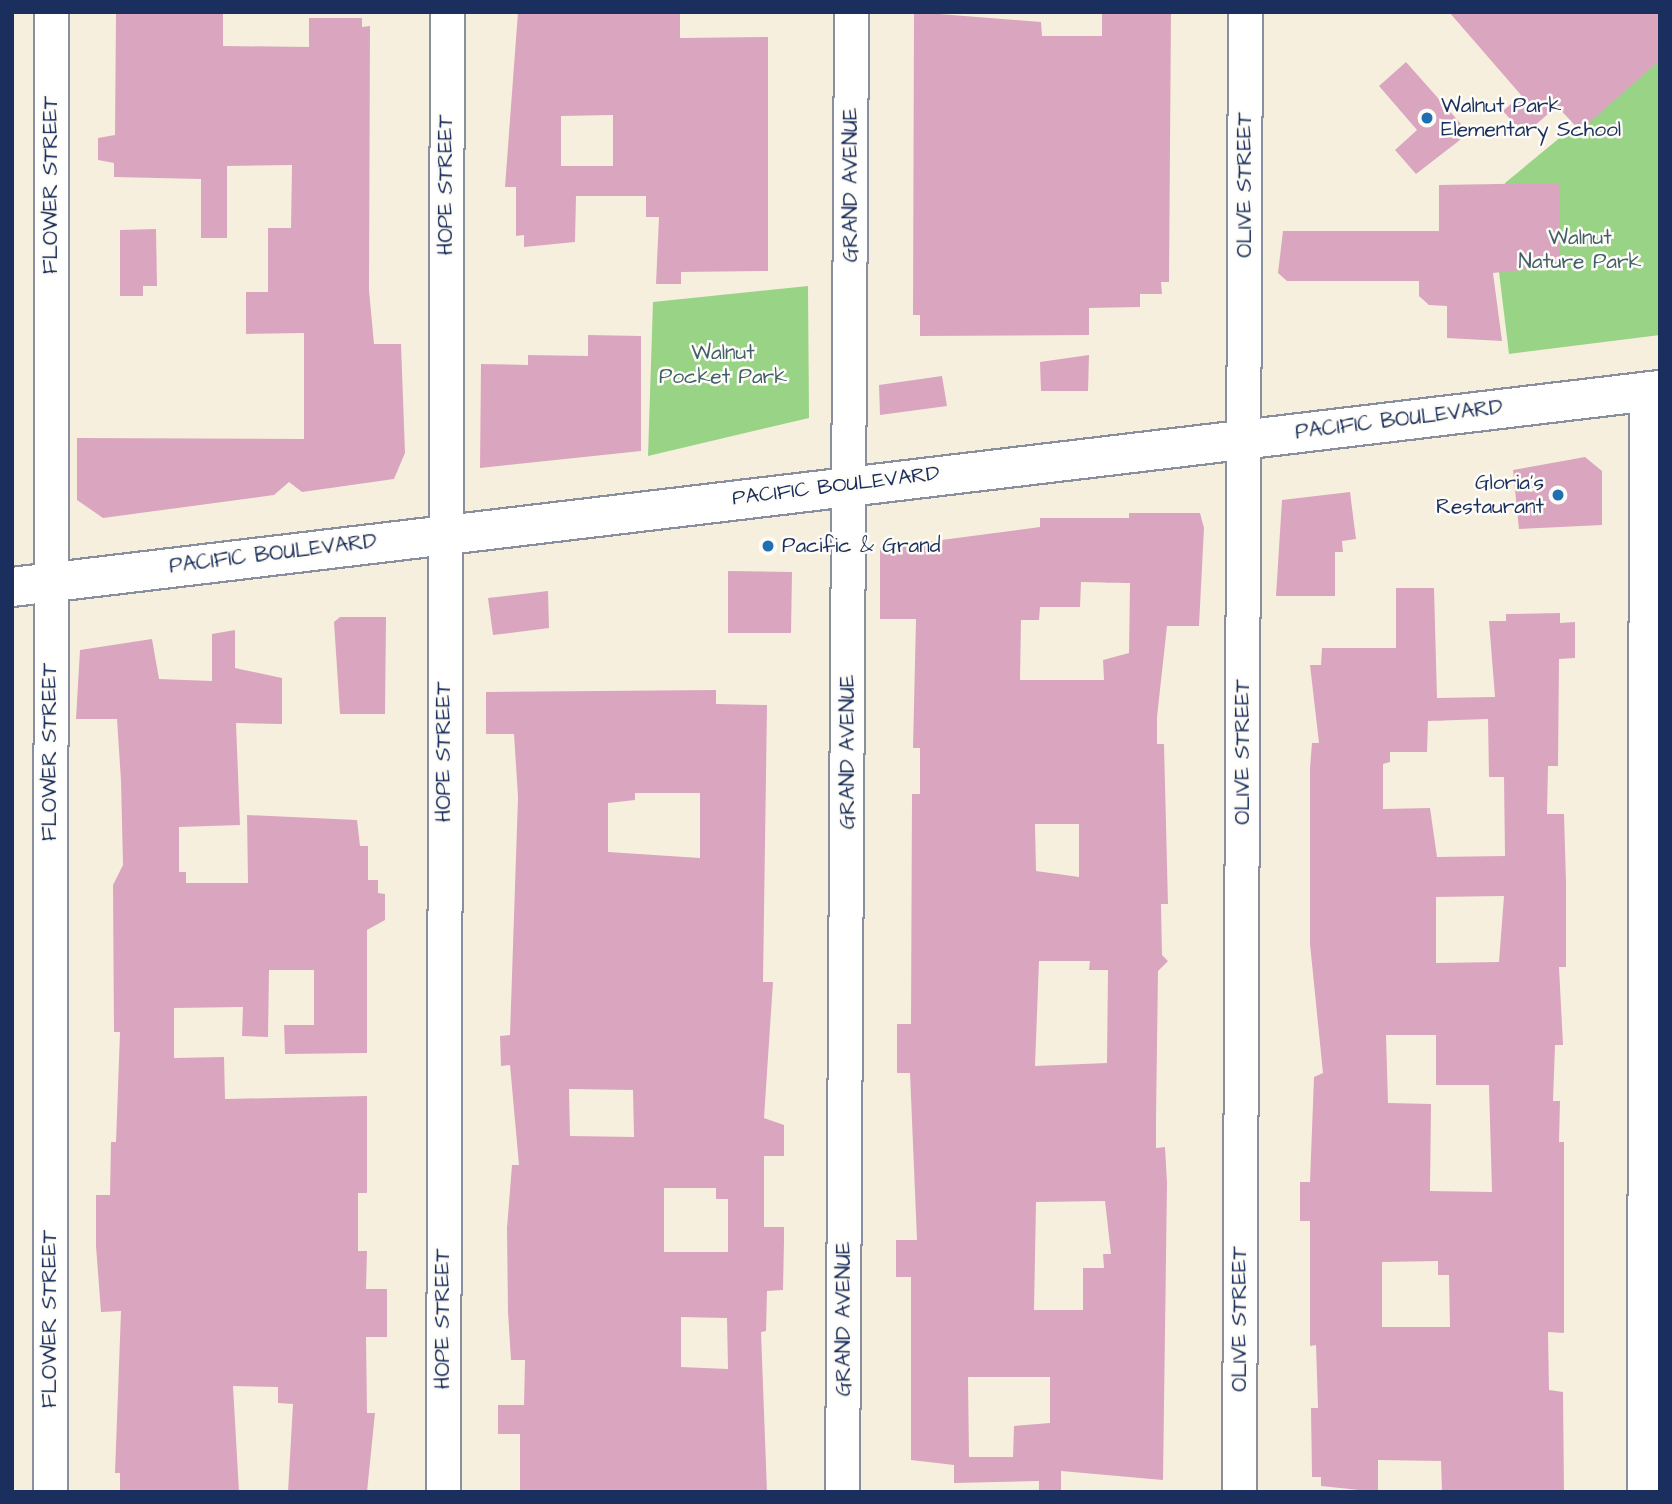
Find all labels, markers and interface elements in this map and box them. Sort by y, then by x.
place label: Walnut Park Elementary School [1441,93,1621,143]
street label: FLOWER STREET [38,96,64,274]
street label: GRAND AVENUE [838,108,864,262]
marker: Walnut Park Elementary School [1419,110,1435,126]
street label: OLIVE STREET [1232,112,1258,258]
street label: HOPE STREET [433,115,459,255]
park label: Walnut Nature Park [1519,225,1641,275]
park label: Walnut Pocket Park [659,340,787,390]
street label: PACIFIC BOULEVARD [1294,395,1504,445]
street label: PACIFIC BOULEVARD [731,461,941,511]
place label: Gloria's Restaurant [1436,470,1544,520]
marker: Gloria's Restaurant [1550,487,1566,503]
street label: PACIFIC BOULEVARD [168,529,378,579]
place label: Pacific & Grand [782,533,940,559]
marker: Pacific & Grand [760,538,776,554]
street label: FLOWER STREET [37,663,63,841]
street label: GRAND AVENUE [835,675,861,829]
street label: OLIVE STREET [1230,679,1256,825]
street label: HOPE STREET [431,682,457,822]
street label: FLOWER STREET [37,1230,63,1408]
street label: GRAND AVENUE [831,1242,857,1396]
street label: OLIVE STREET [1227,1246,1253,1392]
street label: HOPE STREET [430,1249,456,1389]

